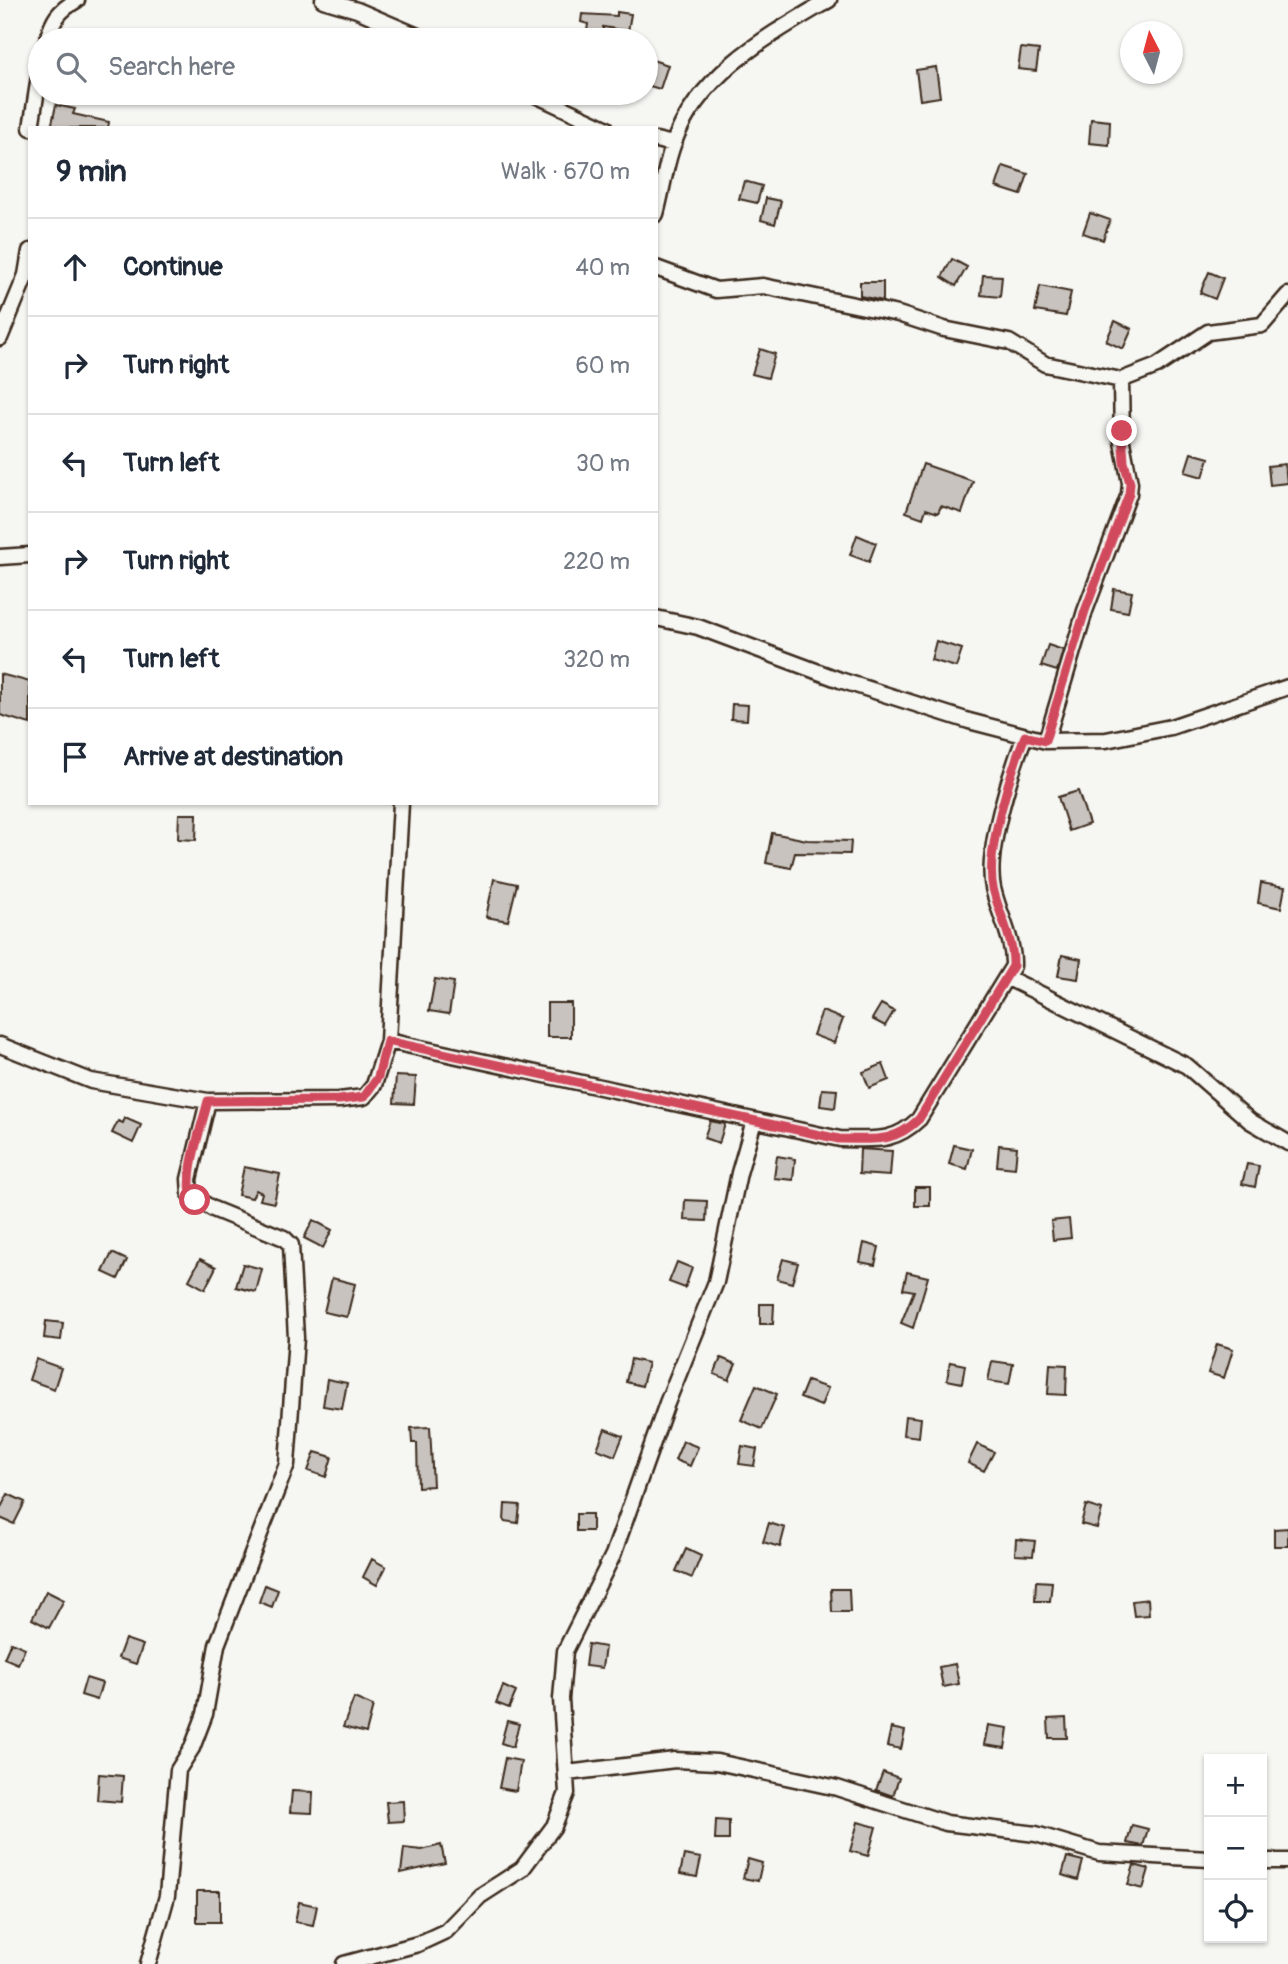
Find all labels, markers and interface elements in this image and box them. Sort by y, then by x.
north arrow [1120,21,1183,84]
search box [28,28,658,105]
icon: search [52,48,90,86]
text: Search here [108,51,235,83]
text: 9 min [56,153,127,190]
text: Walk · 670 m [501,157,630,186]
icon: ahead [56,248,94,286]
text: Continue [123,251,223,283]
text: 40 m [576,253,630,282]
icon: right [56,346,94,384]
text: Turn right [123,349,229,381]
text: 60 m [575,351,630,380]
route end [1106,415,1137,446]
icon: left [56,444,94,482]
text: Turn left [123,447,219,479]
text: 30 m [576,449,630,478]
icon: right [56,542,94,580]
text: Turn right [123,545,229,577]
text: 220 m [563,547,630,576]
icon: left [56,640,94,678]
text: Turn left [123,643,219,675]
text: 320 m [563,645,630,674]
icon: arrive [56,738,94,776]
text: Arrive at destination [123,741,343,773]
route start [179,1184,210,1215]
map controls [1204,1754,1267,1943]
button: + [1204,1754,1267,1817]
button: − [1204,1817,1267,1880]
button: locate [1204,1880,1267,1943]

